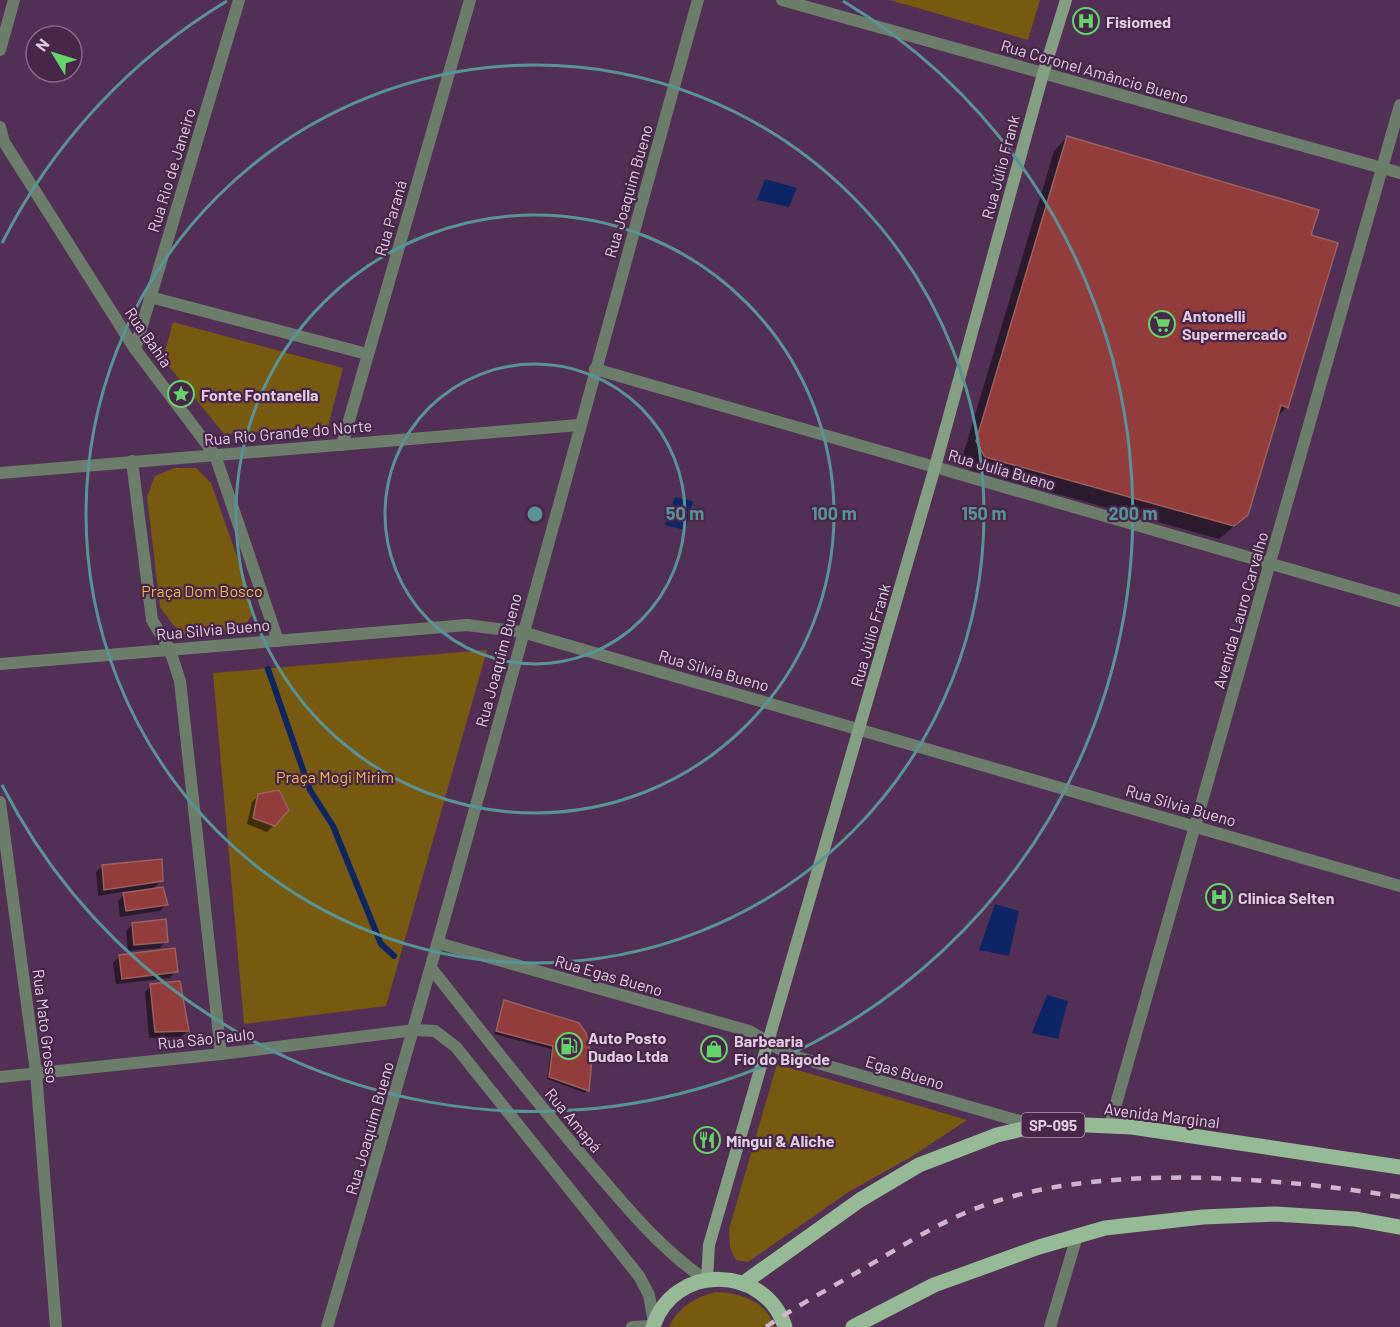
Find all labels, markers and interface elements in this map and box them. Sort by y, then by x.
hospital icon: Fisiomed [1071,6,1101,36]
place label: Fisiomed [1106,12,1171,31]
north arrow [24,24,84,84]
text: N [31,34,53,54]
street label: Rua Coronel Amâncio Bueno [999,35,1191,107]
street label: Rua Rio de Janeiro [143,106,199,234]
street label: Rua Júlio Frank [977,113,1023,221]
street label: Rua Joaquim Bueno [600,122,656,260]
street label: Rua Paraná [370,178,410,258]
street label: Rua Bahia [122,303,176,371]
place label: Antonelli Supermercado [1182,306,1287,343]
supermarket icon: Antonelli Supermercado [1147,309,1177,339]
place icon: Fonte Fontanella [166,379,196,409]
place label: Fonte Fontanella [201,385,319,404]
street label: Rua Rio Grande do Norte [203,415,373,449]
street label: Rua Julia Bueno [946,445,1058,493]
text: 50 m [666,502,704,524]
text: 100 m [811,502,857,524]
text: 150 m [962,502,1006,524]
text: 200 m [1108,502,1158,524]
centre of rings [525,504,545,524]
street label: Avenida Lauro Carvalho [1209,530,1271,690]
park label: Praça Dom Bosco [141,581,263,600]
street label: Rua Júlio Frank [846,581,894,689]
street label: Rua Joaquim Bueno [471,591,525,729]
street label: Rua Silvia Bueno [155,615,271,643]
street label: Rua Silvia Bueno [657,645,771,695]
park label: Praça Mogi Mirim [276,767,394,786]
street label: Rua Silvia Bueno [1124,780,1238,830]
hospital icon: Clinica Selten [1204,882,1234,912]
place label: Clinica Selten [1238,888,1334,907]
street label: Rua Egas Bueno [553,951,665,999]
street label: Rua Mato Grosso [30,968,62,1084]
street label: Rua São Paulo [156,1023,256,1053]
place label: Auto Posto Dudao Ltda [588,1028,668,1065]
fuel station icon: Auto Posto Dudao Ltda [554,1031,584,1061]
place label: Barbearia Fio do Bigode [734,1031,830,1068]
shop icon: Barbearia Fio do Bigode [699,1034,729,1064]
street label: Egas Bueno [863,1051,947,1093]
street label: Rua Joaquim Bueno [341,1059,397,1197]
street label: Rua Amapá [542,1084,606,1156]
street label: Avenida Marginal [1103,1098,1221,1132]
road number: SP-095 [1022,1113,1084,1137]
restaurant icon: Mingui & Aliche [692,1125,722,1155]
place label: Mingui & Aliche [726,1131,835,1150]

